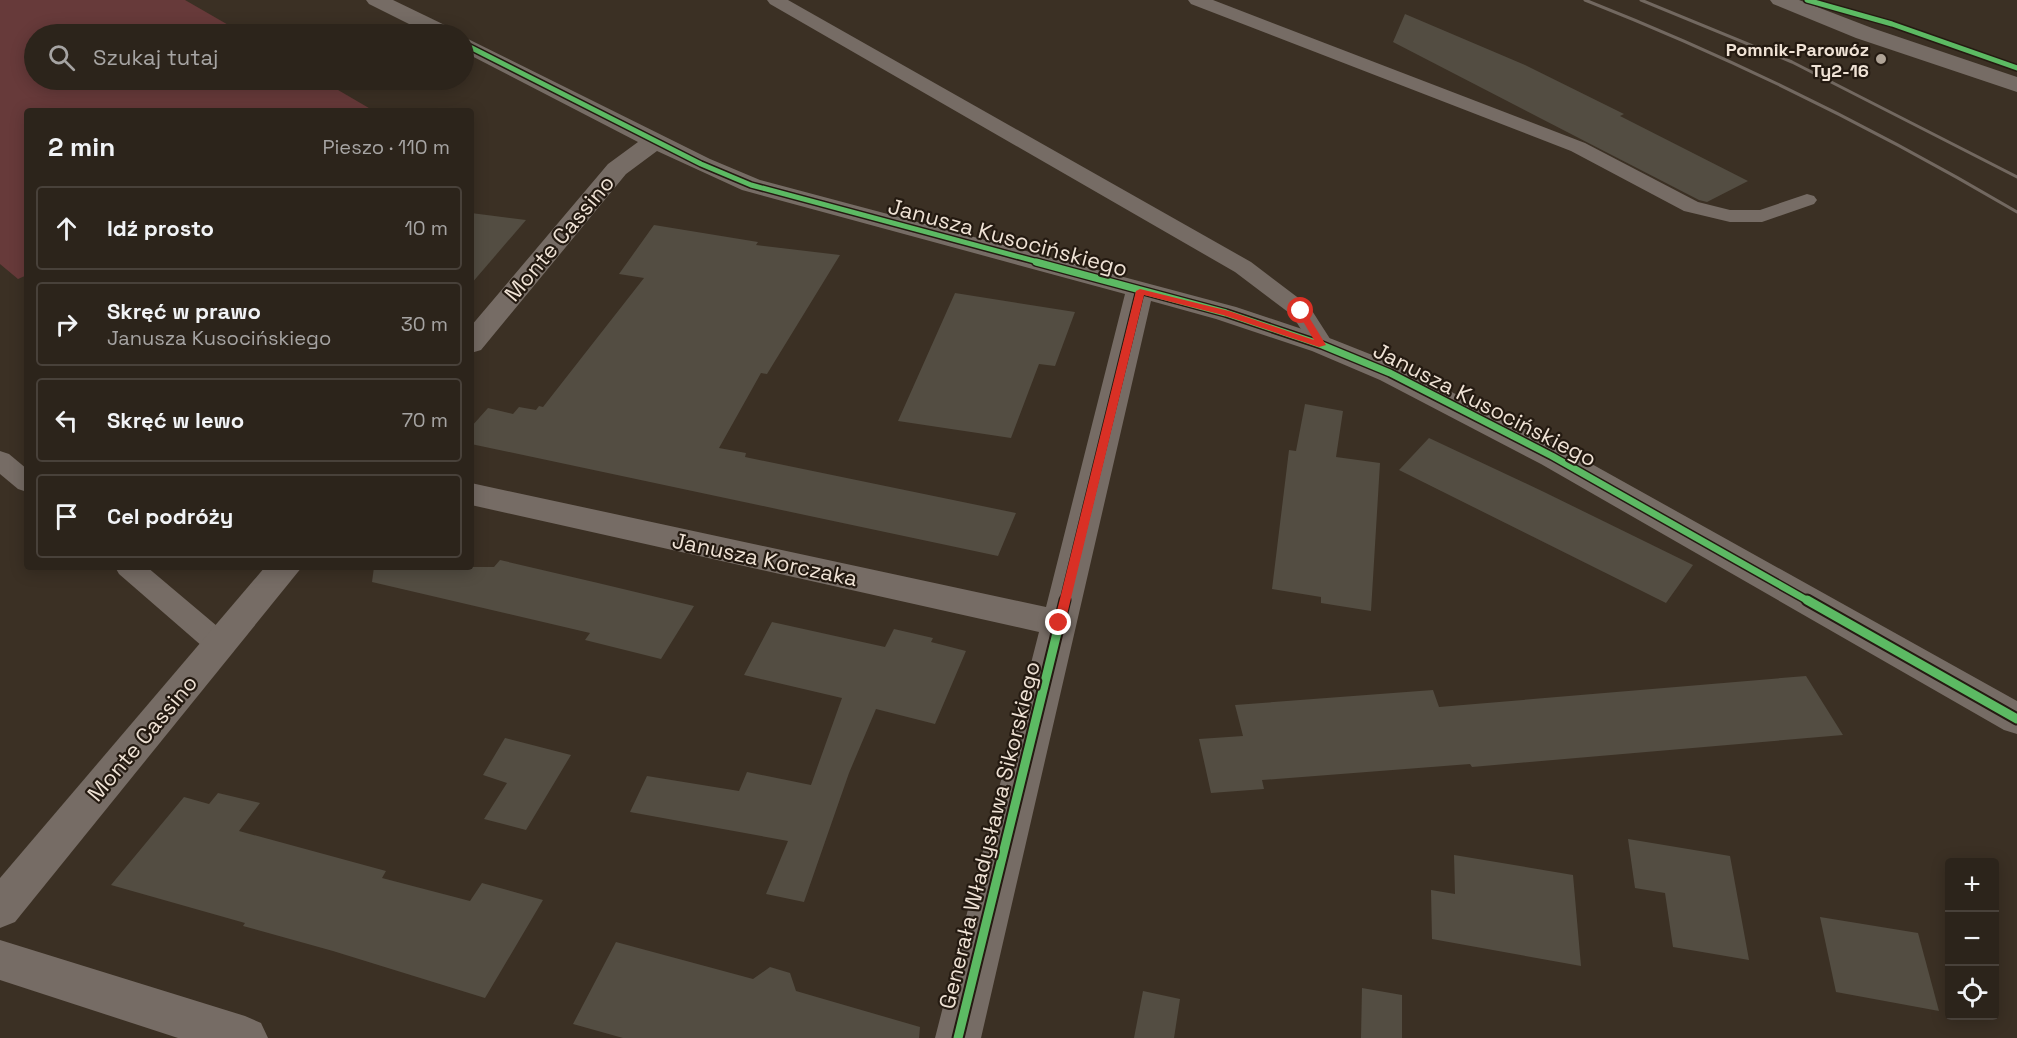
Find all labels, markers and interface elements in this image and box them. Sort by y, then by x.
search box [24,24,474,90]
place label: Pomnik-Parowóz Ty2-16 [1726,38,1869,82]
icon: search [45,41,78,74]
text: Szukaj tutaj [93,43,218,71]
marker: Pomnik-Parowóz Ty2-16 [1874,52,1888,66]
text: 2 min [48,130,115,164]
text: Pieszo · 110 m [322,134,450,160]
street label: Monte Cassino [498,169,620,307]
street label: Janusza Kusocińskiego [885,192,1131,282]
icon: ahead [50,212,83,245]
text: Idź prosto [107,214,214,242]
text: 10 m [404,215,448,241]
text: Skręć w prawo [107,297,261,325]
route start [1287,297,1313,323]
icon: right [50,308,83,341]
text: 30 m [401,311,448,337]
text: Janusza Kusocińskiego [107,325,331,351]
street label: Janusza Kusocińskiego [1369,336,1601,472]
icon: left [50,404,83,437]
text: Skręć w lewo [107,406,244,434]
text: 70 m [402,407,448,433]
icon: arrive [50,500,83,533]
text: Cel podróży [107,502,233,530]
street label: Janusza Korczaka [670,526,861,592]
route end [1045,609,1071,635]
street label: Generała Władysława Sikorskiego [932,658,1046,1012]
street label: Monte Cassino [81,669,203,807]
map controls [1945,858,1999,1020]
button: + [1945,858,1999,912]
button: − [1945,912,1999,966]
button: locate [1945,966,1999,1020]

